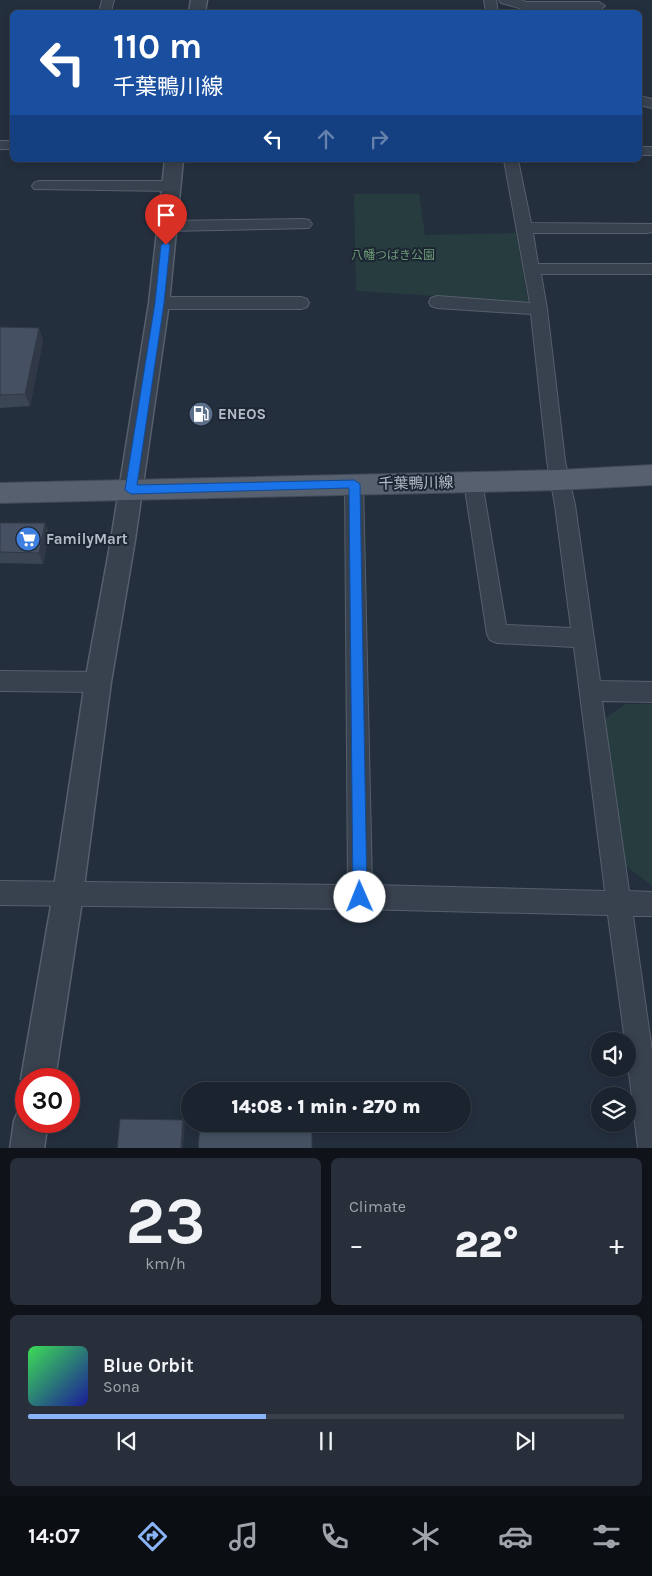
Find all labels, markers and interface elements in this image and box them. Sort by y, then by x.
text: 110 m [113,26,202,67]
icon: left [30,30,95,95]
text: 千葉鴨川線 [113,74,223,100]
icon: left [259,125,287,153]
icon: ahead [312,125,340,153]
icon: right [365,125,393,153]
pin [145,194,187,245]
icon: arrive [152,201,180,229]
park label: 八幡つばき公園 [351,248,435,262]
fuel station icon: ENEOS [188,401,214,427]
place label: ENEOS [218,405,266,423]
street label: 千葉鴨川線 [378,473,454,493]
supermarket icon: FamilyMart [15,526,41,552]
place label: FamilyMart [46,530,128,548]
position arrow [333,870,385,922]
map controls [591,1032,636,1132]
button: sound [591,1032,636,1077]
speed limit sign: 30 [15,1068,80,1133]
button: layers [591,1087,636,1132]
text: 14:08 · 1 min · 270 m [231,1096,421,1118]
text: 23 [126,1183,205,1259]
text: Climate [349,1197,406,1216]
text: 22° [454,1222,519,1267]
text: − [349,1228,364,1261]
text: + [609,1228,624,1261]
text: km/h [145,1254,186,1273]
text: Blue Orbit [103,1355,194,1377]
text: Sona [103,1377,140,1396]
icon: previous [113,1427,141,1455]
icon: pause [312,1427,340,1455]
icon: next [511,1427,539,1455]
icon: directions [135,1519,170,1554]
icon: music [226,1519,261,1554]
icon: phone [317,1519,352,1554]
icon: climate [408,1519,443,1554]
icon: car [498,1519,533,1554]
icon: filters [589,1519,624,1554]
text: 14:07 [28,1523,80,1549]

